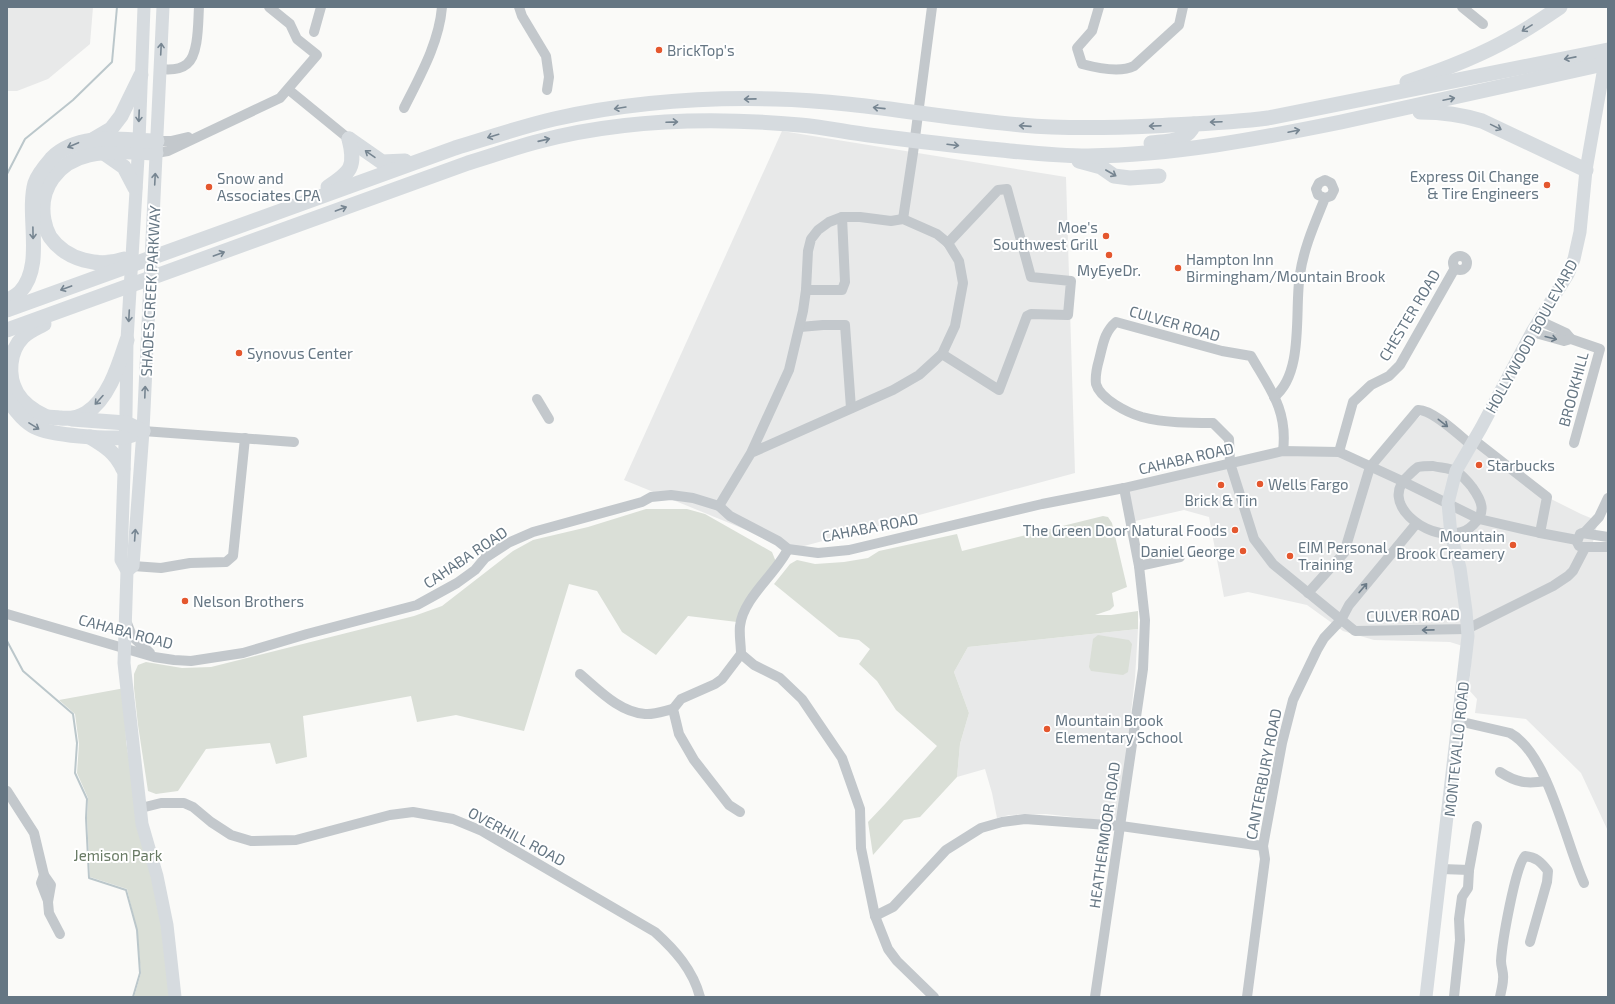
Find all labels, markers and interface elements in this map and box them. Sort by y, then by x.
one-way arrow [1521,25,1533,33]
place label: BrickTop's [667,41,735,59]
one-way arrow [158,43,165,56]
marker: BrickTop's [654,45,664,55]
one-way arrow [1564,54,1577,62]
one-way arrow [1442,95,1455,103]
one-way arrow [744,96,757,103]
one-way arrow [614,104,627,112]
one-way arrow [873,105,886,112]
one-way arrow [136,109,143,122]
one-way arrow [665,118,678,126]
one-way arrow [1210,119,1223,126]
one-way arrow [1019,122,1032,129]
one-way arrow [1149,122,1162,129]
one-way arrow [1489,124,1501,131]
one-way arrow [1287,127,1300,135]
one-way arrow [487,133,500,140]
one-way arrow [537,136,550,144]
one-way arrow [947,141,960,149]
one-way arrow [67,142,79,150]
one-way arrow [365,150,376,158]
place label: Express Oil Change & Tire Engineers [1410,167,1539,202]
place label: Snow and Associates CPA [217,169,321,204]
one-way arrow [1105,169,1117,177]
one-way arrow [152,173,159,186]
marker: Express Oil Change & Tire Engineers [1542,180,1552,190]
marker: Snow and Associates CPA [204,182,214,192]
one-way arrow [335,204,347,212]
street label: SHADES CREEK PARKWAY [137,205,163,377]
place label: Moe's Southwest Grill [993,218,1099,253]
one-way arrow [29,226,37,239]
marker: Moe's Southwest Grill [1101,231,1111,241]
one-way arrow [213,249,225,257]
marker: MyEyeDr. [1104,250,1114,260]
place label: Hampton Inn Birmingham/Mountain Brook [1186,250,1386,285]
street label: HOLLYWOOD BOULEVARD [1481,256,1581,416]
place label: MyEyeDr. [1077,261,1141,279]
marker: Hampton Inn Birmingham/Mountain Brook [1173,263,1183,273]
street label: CHESTER ROAD [1375,266,1443,364]
one-way arrow [61,285,73,293]
street label: CULVER ROAD [1127,301,1223,345]
one-way arrow [125,309,132,322]
one-way arrow [1544,334,1557,342]
place label: Synovus Center [247,344,353,362]
marker: Synovus Center [234,348,244,358]
street label: BROOKHILL [1554,349,1592,428]
one-way arrow [141,386,149,399]
one-way arrow [94,395,103,405]
one-way arrow [1438,419,1449,427]
one-way arrow [29,422,40,430]
street label: CAHABA ROAD [1137,438,1235,478]
place label: Starbucks [1487,456,1555,474]
marker: Starbucks [1474,460,1484,470]
place label: Wells Fargo [1268,475,1349,493]
marker: Wells Fargo [1255,479,1265,489]
marker: Brick & Tin [1216,480,1226,490]
place label: Brick & Tin [1185,491,1257,509]
street label: CAHABA ROAD [820,509,920,545]
place label: The Green Door Natural Foods [1023,521,1227,539]
street label: CAHABA ROAD [420,522,510,592]
marker: The Green Door Natural Foods [1230,525,1240,535]
place label: Mountain Brook Creamery [1396,527,1505,562]
one-way arrow [132,529,139,542]
place label: EIM Personal Training [1298,538,1388,573]
marker: Mountain Brook Creamery [1508,540,1518,550]
place label: Daniel George [1141,542,1235,560]
marker: Daniel George [1238,546,1248,556]
marker: EIM Personal Training [1285,551,1295,561]
one-way arrow [1358,583,1367,594]
place label: Nelson Brothers [193,592,304,610]
marker: Nelson Brothers [180,596,190,606]
street label: CULVER ROAD [1366,605,1460,625]
street label: CAHABA ROAD [77,610,175,652]
one-way arrow [1422,626,1435,634]
street label: MONTEVALLO ROAD [1440,680,1472,818]
street label: CANTERBURY ROAD [1241,707,1285,841]
place label: Mountain Brook Elementary School [1055,711,1183,746]
marker: Mountain Brook Elementary School [1042,724,1052,734]
street label: HEATHERMOOR ROAD [1085,761,1123,909]
street label: OVERHILL ROAD [465,803,569,869]
park label: Jemison Park [74,846,163,864]

